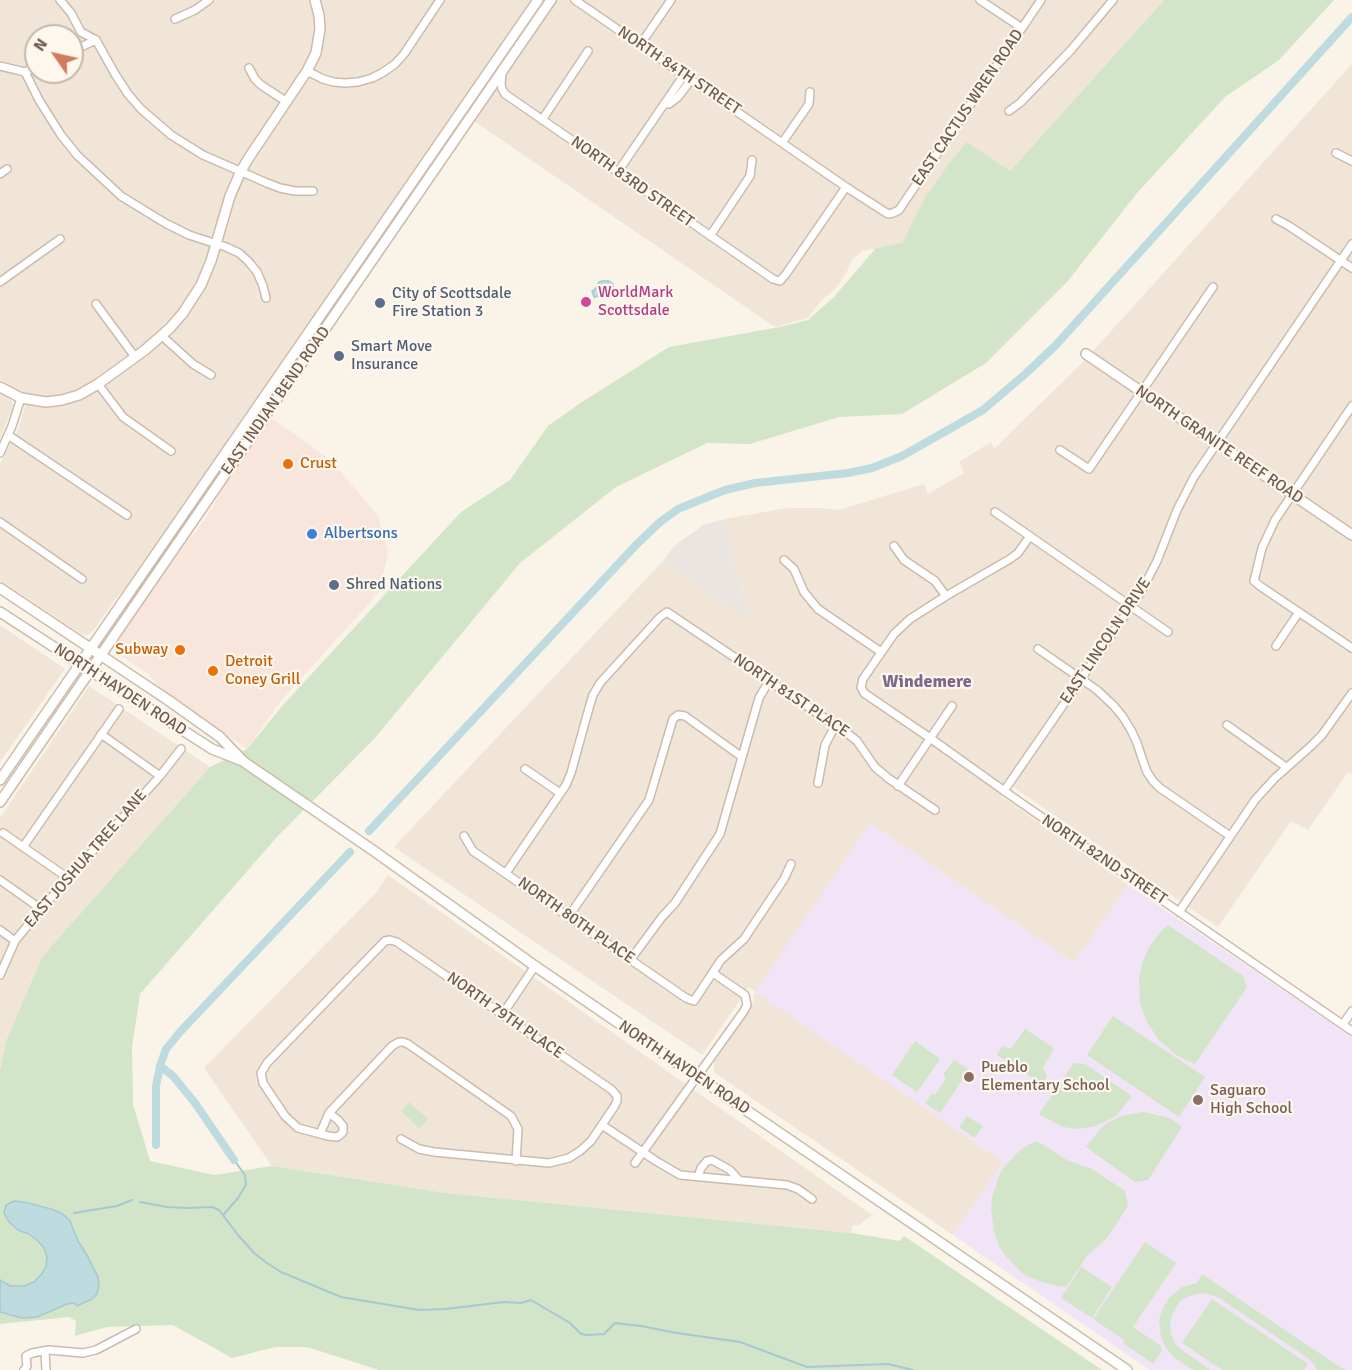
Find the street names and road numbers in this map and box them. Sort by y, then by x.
street label: NORTH 84TH STREET [614,23,744,119]
street label: EAST CACTUS WREN ROAD [908,26,1028,190]
street label: NORTH 83RD STREET [567,132,697,232]
street label: EAST INDIAN BEND ROAD [217,323,335,479]
street label: NORTH GRANITE REEF ROAD [1132,382,1306,508]
street label: EAST LINCOLN DRIVE [1057,574,1155,708]
street label: NORTH HAYDEN ROAD [50,640,190,740]
street label: NORTH 81ST PLACE [729,650,853,742]
street label: EAST JOSHUA TREE LANE [21,786,151,932]
street label: NORTH 82ND STREET [1038,811,1170,909]
street label: NORTH 80TH PLACE [514,874,638,968]
street label: NORTH 79TH PLACE [443,969,567,1063]
street label: NORTH HAYDEN ROAD [615,1017,753,1119]

